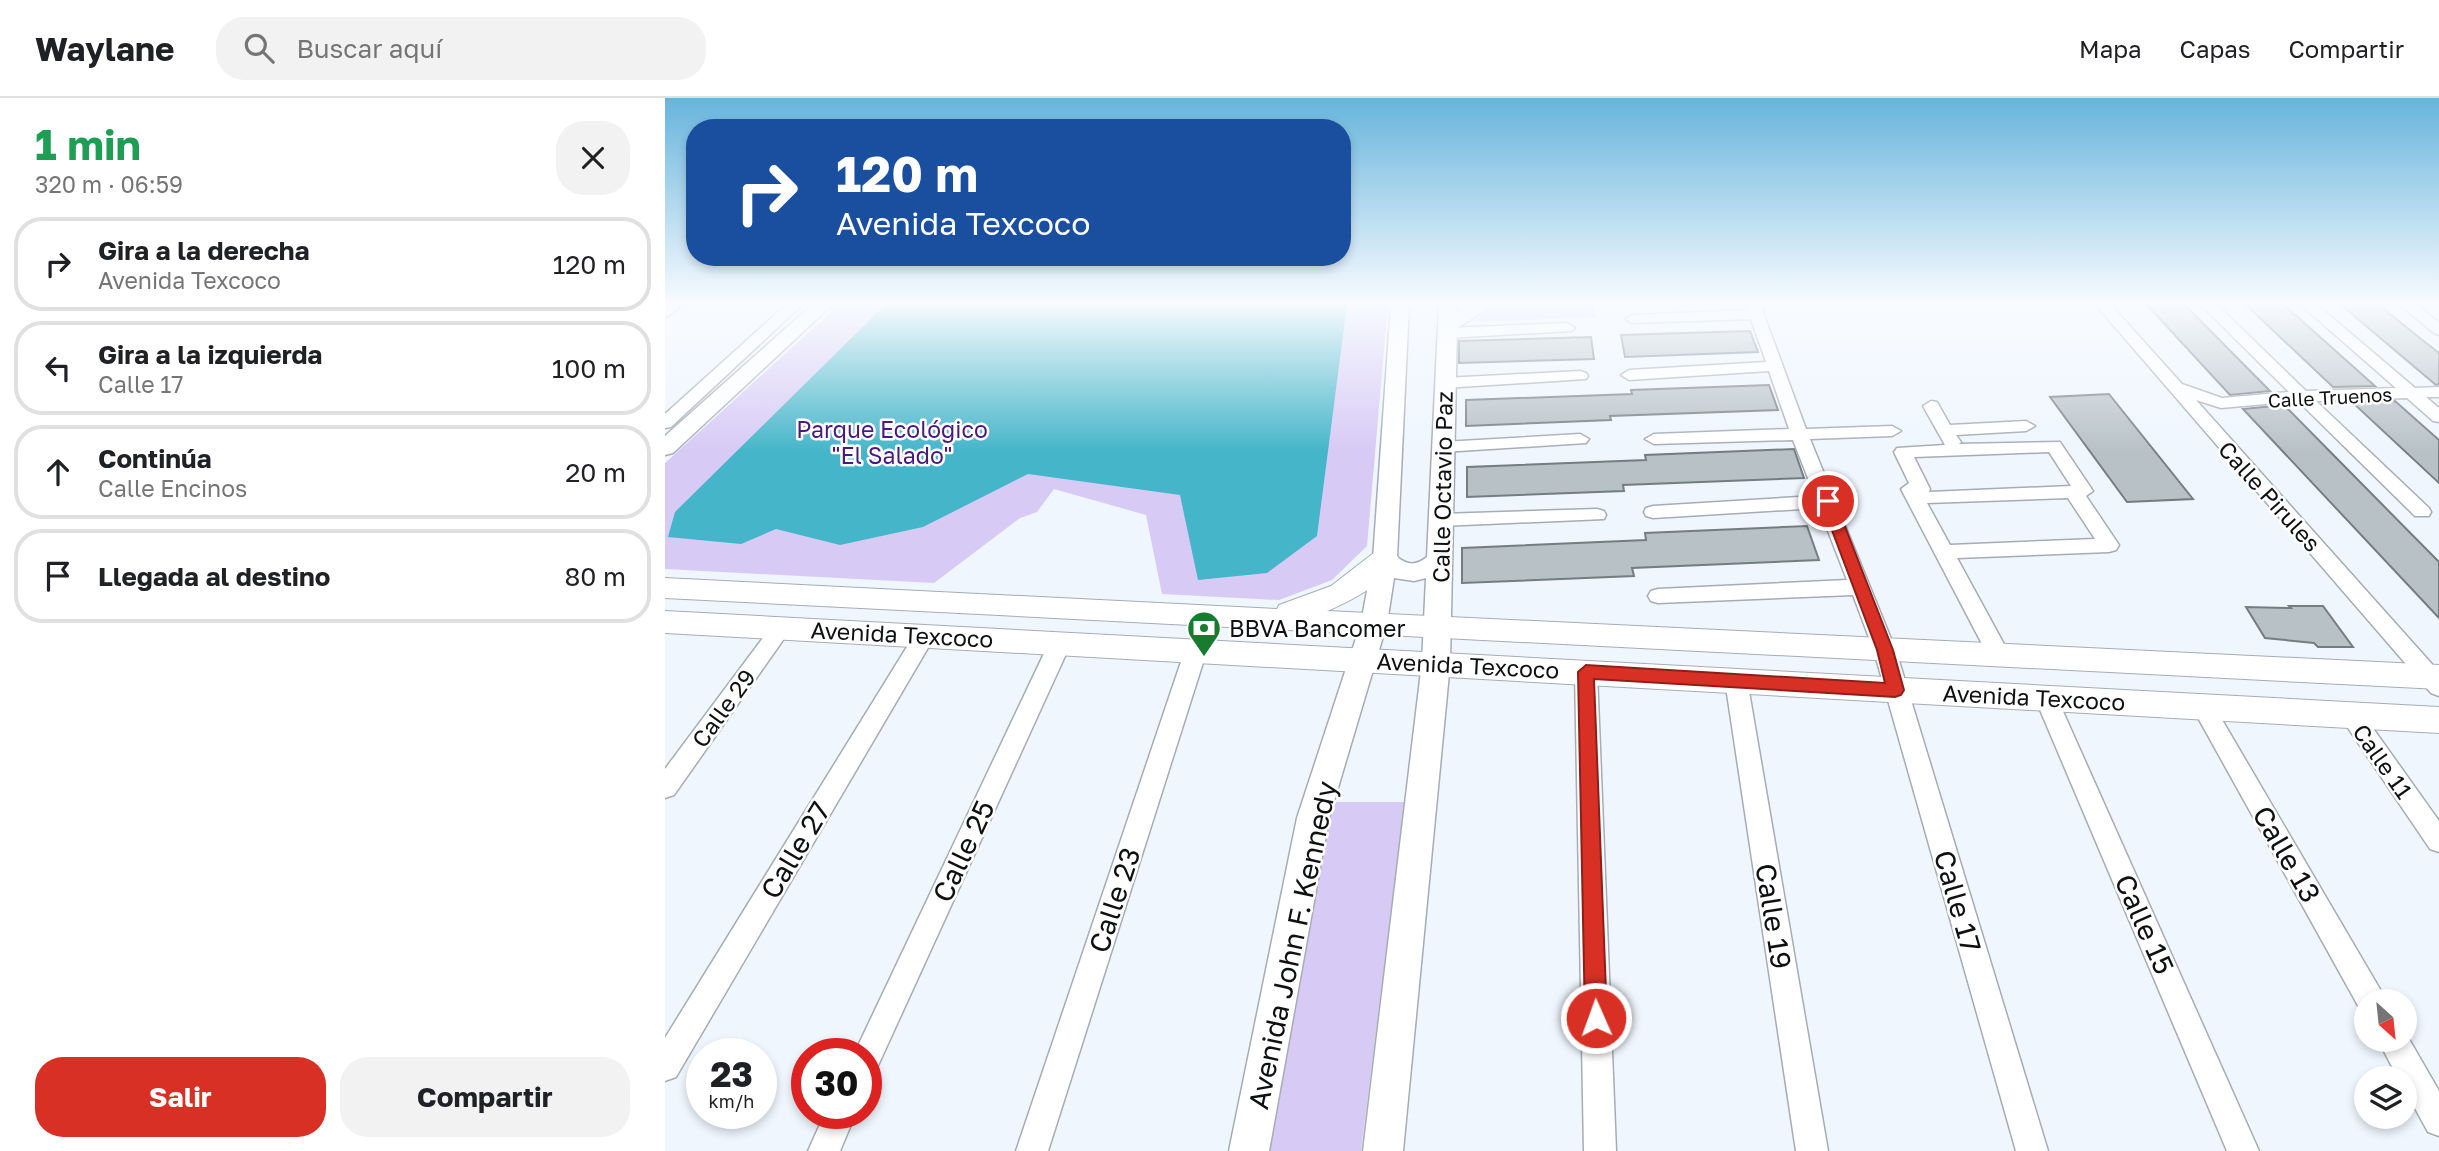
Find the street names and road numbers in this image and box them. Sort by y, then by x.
street label: Calle Truenos [2267,382,2393,412]
street label: Calle Octavio Paz [1426,391,1458,583]
street label: Calle Pirules [2213,435,2327,557]
street label: Avenida Texcoco [810,615,994,653]
street label: Avenida Texcoco [1376,646,1560,684]
street label: Calle 29 [685,664,761,752]
street label: Avenida Texcoco [1942,678,2126,716]
street label: Calle 11 [2347,718,2419,804]
street label: Avenida John F. Kennedy [1241,778,1343,1112]
street label: Calle 25 [925,795,1001,907]
street label: Calle 27 [753,796,837,904]
street label: Calle 13 [2246,800,2328,908]
street label: Calle 23 [1082,843,1146,957]
street label: Calle 17 [1928,846,1988,956]
street label: Calle 19 [1749,861,1799,971]
street label: Calle 15 [2108,869,2182,979]

